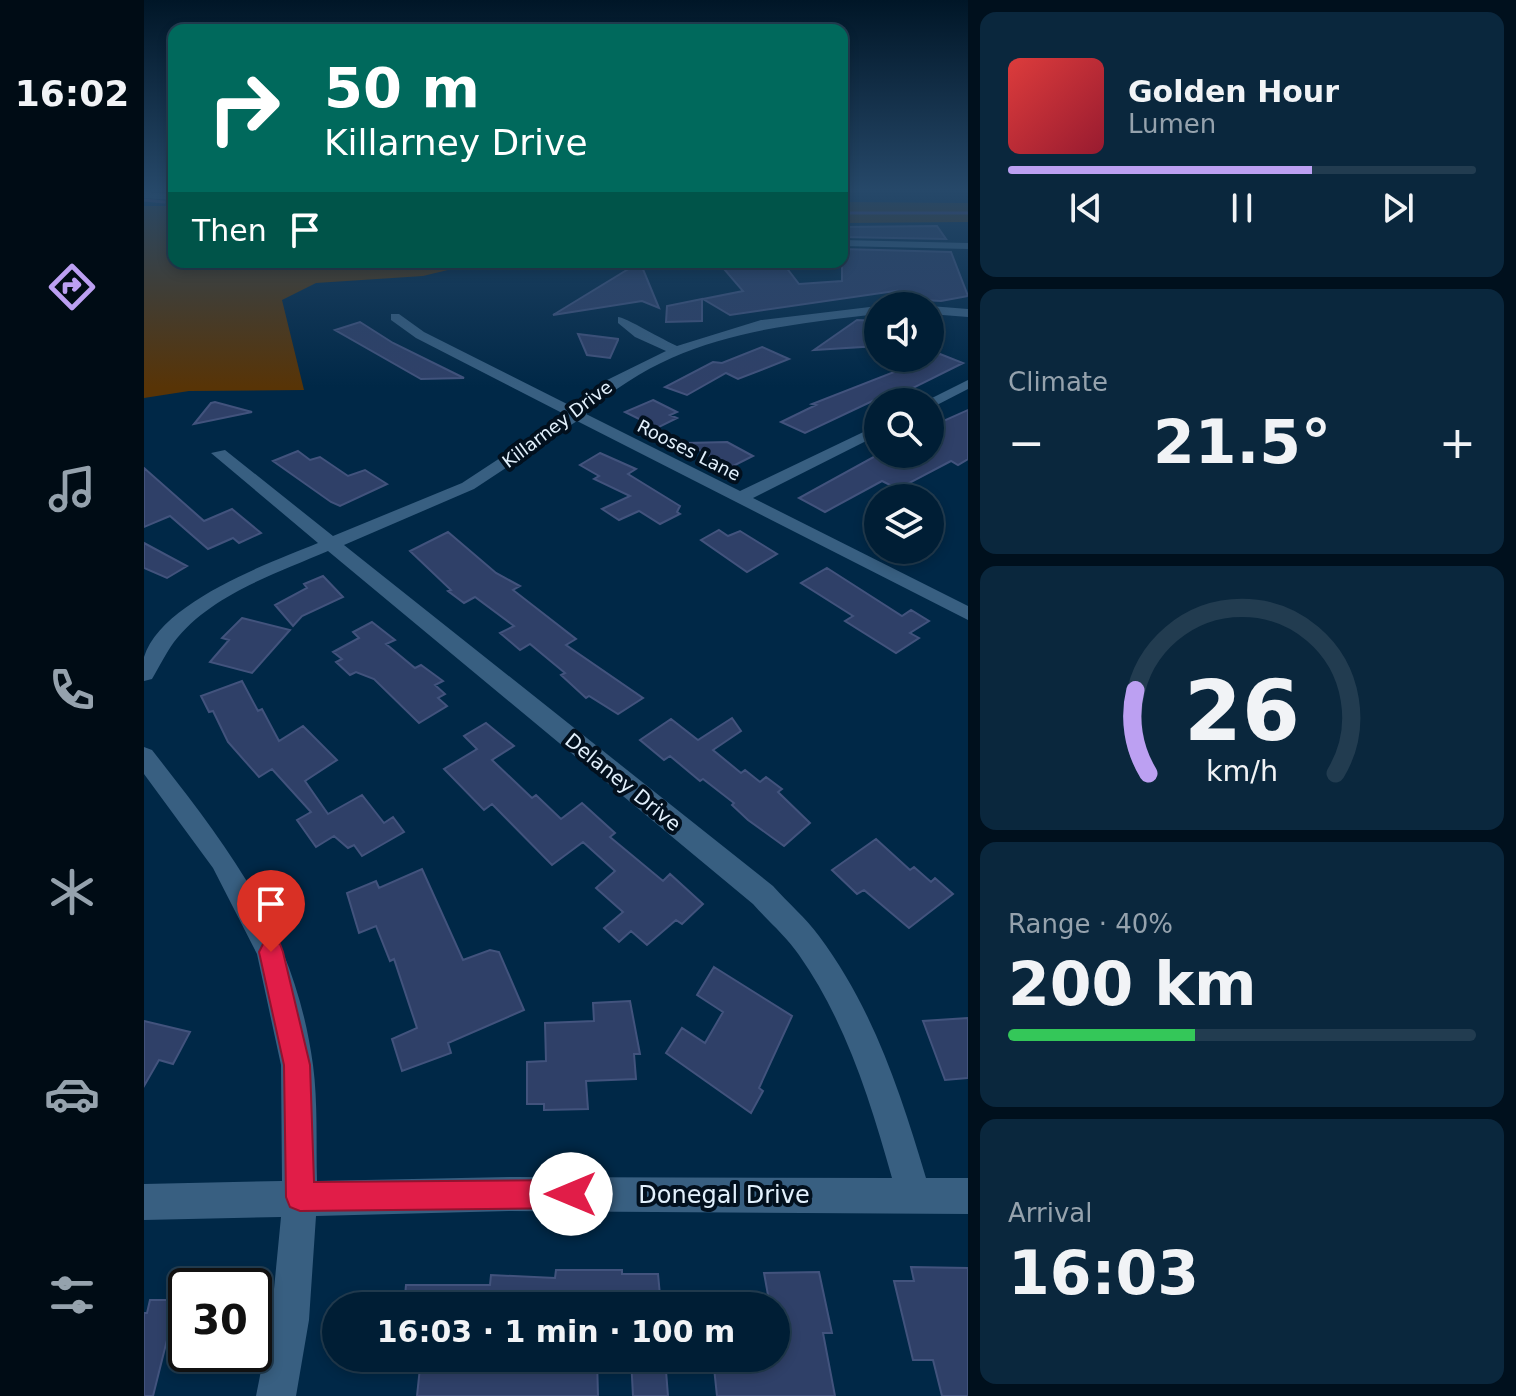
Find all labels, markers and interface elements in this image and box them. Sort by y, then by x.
text: 50 m [324,55,480,120]
icon: right [192,56,296,160]
text: 16:02 [15,73,129,114]
text: Golden Hour [1128,74,1339,109]
text: Lumen [1128,109,1216,139]
text: Killarney Drive [324,122,588,163]
icon: previous [1064,186,1108,230]
icon: pause [1220,186,1264,230]
icon: next [1376,186,1420,230]
icon: arrive [283,208,327,252]
text: Then [192,213,267,248]
icon: directions [44,259,100,315]
map controls [864,292,944,564]
button: sound [864,292,944,372]
text: Climate [1008,367,1108,397]
street label: Killarney Drive [498,376,616,472]
button: search [864,388,944,468]
text: 21.5° [1153,407,1331,477]
street label: Rooses Lane [634,415,744,485]
text: − [1008,417,1045,468]
text: + [1439,417,1476,468]
icon: music [44,461,100,517]
button: layers [864,484,944,564]
icon: phone [44,662,100,718]
text: 26 [1184,663,1300,760]
street label: Delaney Drive [560,728,686,836]
text: km/h [1206,754,1278,788]
icon: climate [44,864,100,920]
pin [237,870,305,952]
icon: arrive [249,882,293,926]
text: Range · 40% [1008,909,1173,939]
text: 200 km [1008,949,1257,1019]
icon: car [44,1066,100,1122]
position arrow [529,1152,613,1236]
street label: Donegal Drive [638,1181,810,1209]
text: Arrival [1008,1198,1092,1228]
text: 16:03 [1008,1238,1199,1308]
icon: filters [44,1267,100,1323]
speed limit sign: 30 [168,1268,272,1372]
text: 16:03 · 1 min · 100 m [377,1314,735,1349]

